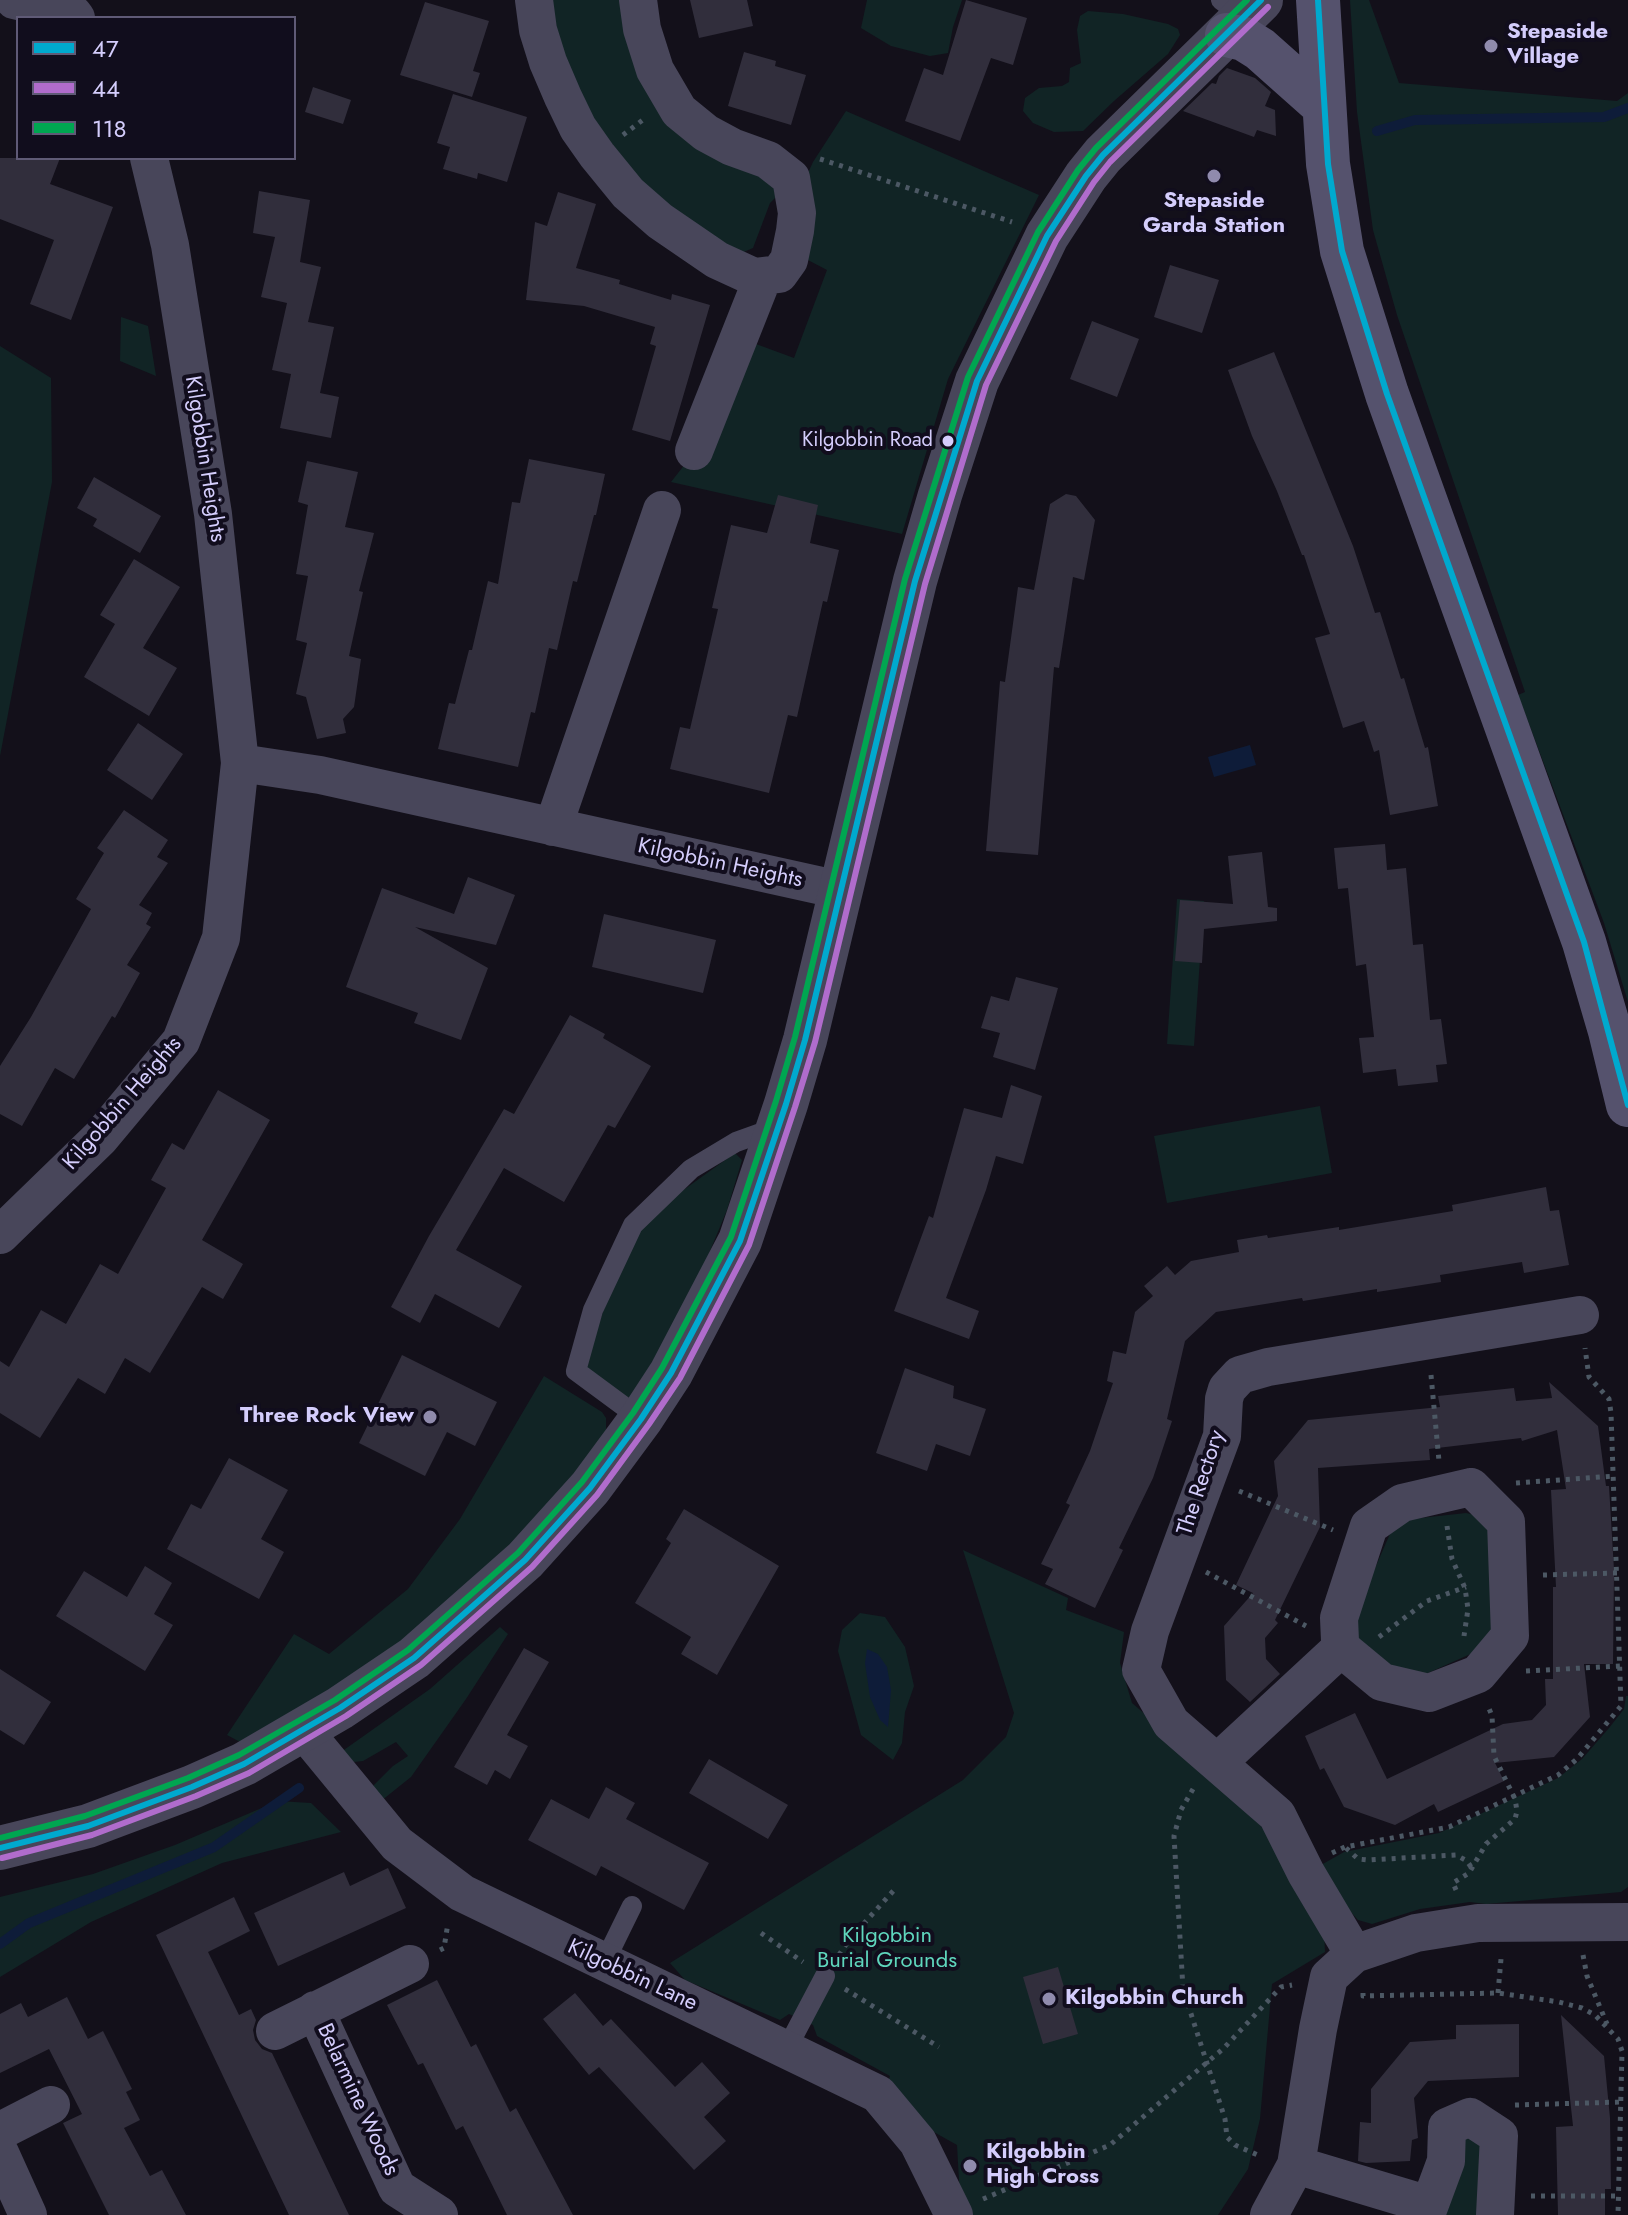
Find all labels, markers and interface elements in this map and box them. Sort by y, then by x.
legend [16,16,296,160]
place label: Stepaside Village [1507,20,1608,72]
text: 47 [92,31,119,66]
marker: Stepaside Village [1482,37,1500,55]
text: 44 [92,71,120,106]
text: 118 [92,111,127,146]
marker: Stepaside Garda Station [1205,167,1223,185]
place label: Stepaside Garda Station [1143,189,1285,240]
street label: Kilgobbin Heights [178,374,230,544]
place label: Kilgobbin Road [802,429,933,453]
marker: Kilgobbin Road [940,433,956,449]
street label: Kilgobbin Heights [635,834,805,894]
street label: Kilgobbin Heights [58,1032,188,1176]
place label: Three Rock View [240,1404,414,1430]
marker: Three Rock View [421,1408,439,1426]
street label: The Rectory [1173,1427,1231,1539]
park label: Kilgobbin Burial Grounds [817,1924,957,1976]
street label: Kilgobbin Lane [563,1934,701,2018]
place label: Kilgobbin Church [1065,1986,1244,2012]
marker: Kilgobbin Church [1040,1990,1058,2008]
street label: Belarmine Woods [310,2020,404,2180]
place label: Kilgobbin High Cross [986,2140,1099,2192]
marker: Kilgobbin High Cross [961,2157,979,2175]

